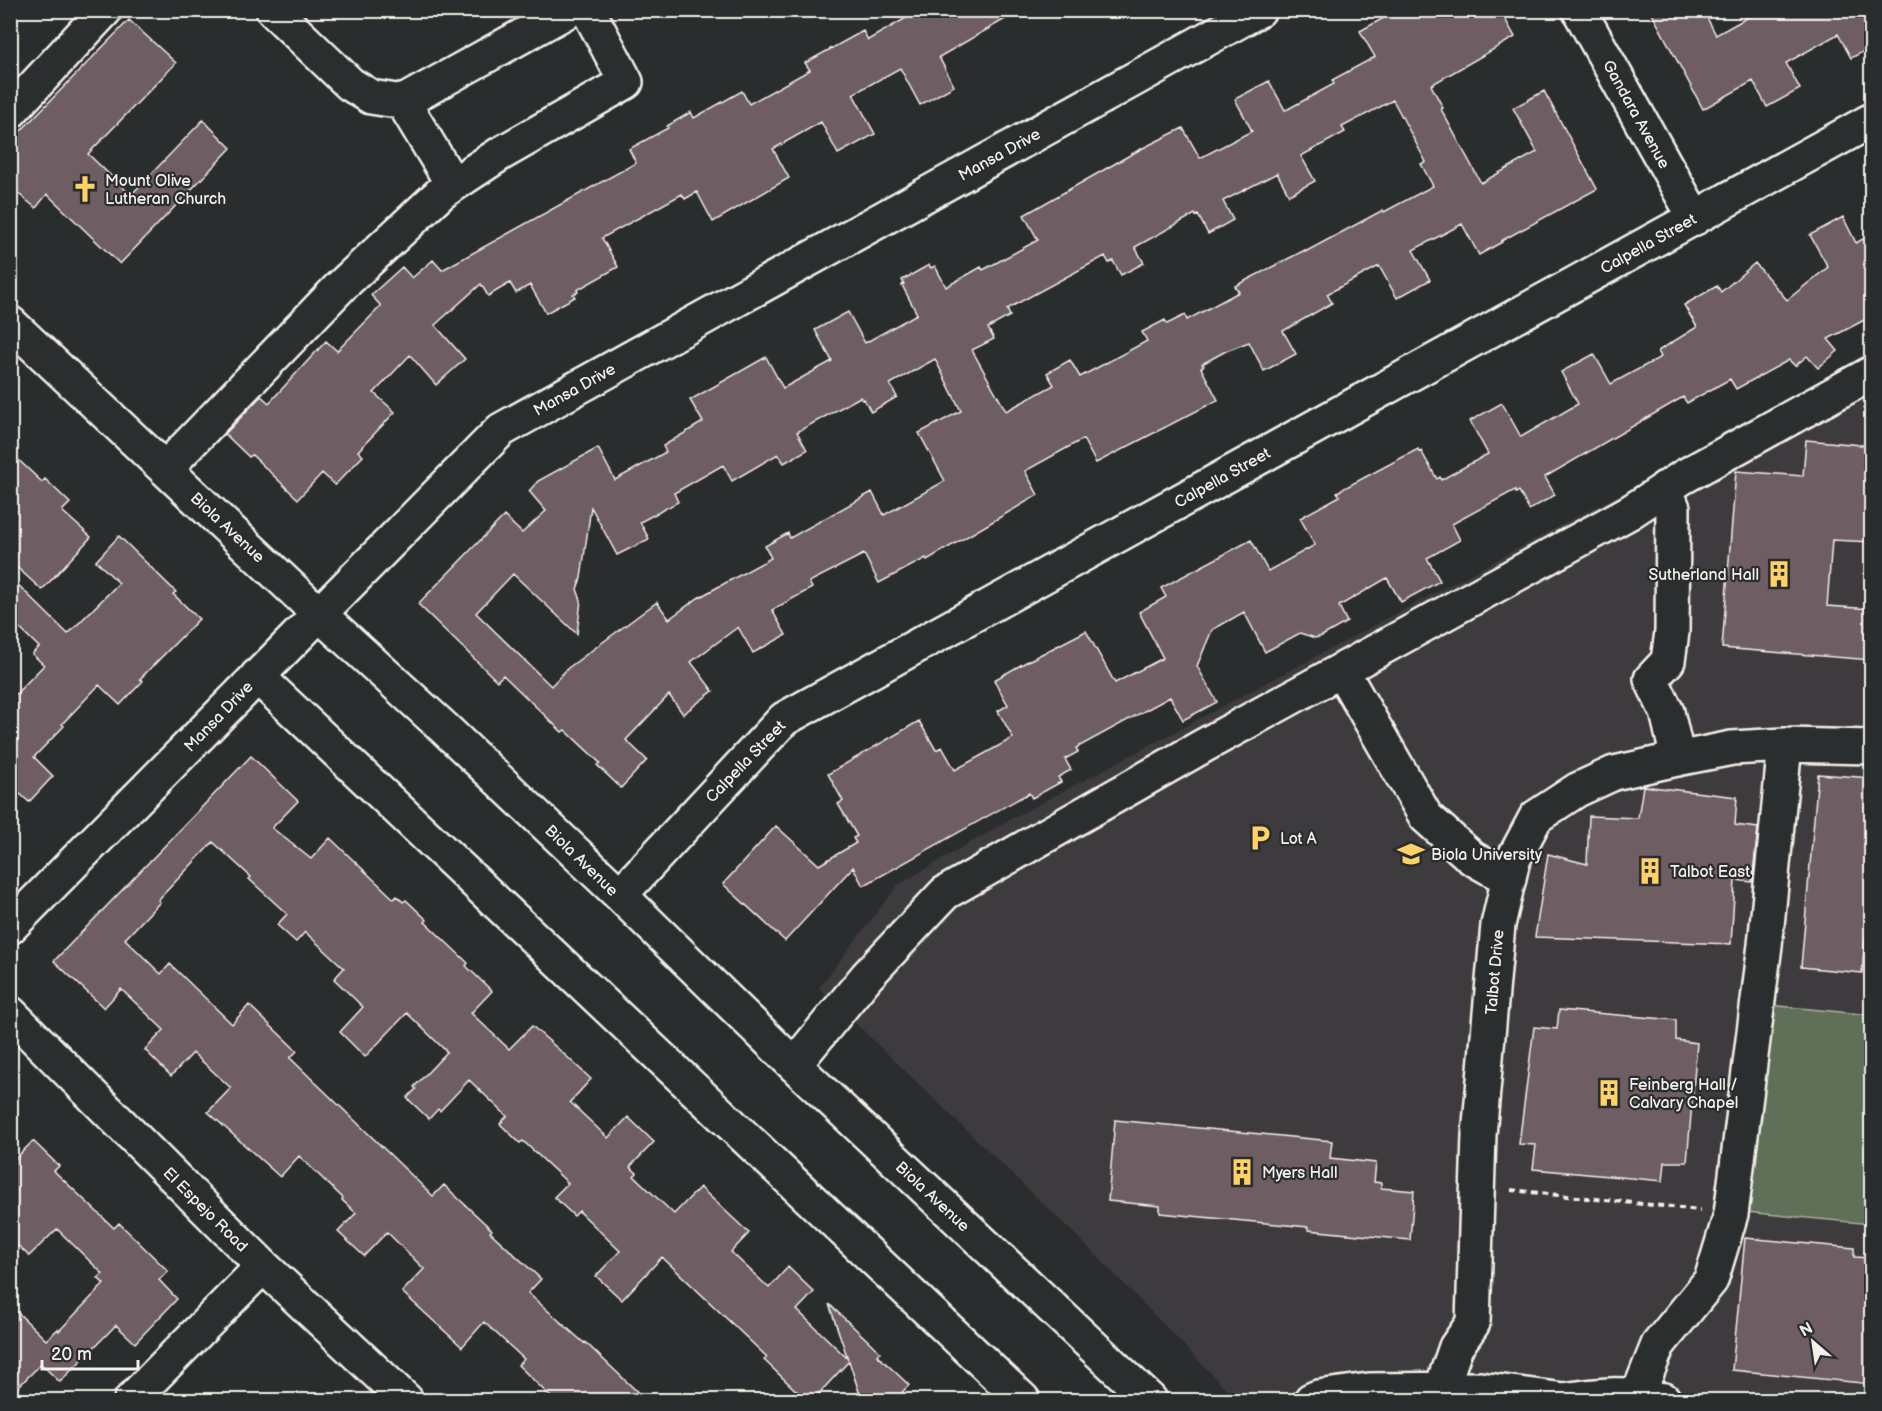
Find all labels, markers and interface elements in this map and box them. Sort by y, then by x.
street label: Gandara Avenue [1598,57,1674,173]
street label: Mansa Drive [955,125,1044,186]
place label: Mount Olive Lutheran Church [105,172,226,209]
church icon: Mount Olive Lutheran Church [70,174,100,204]
street label: Calpella Street [1597,210,1700,279]
street label: Mansa Drive [530,360,619,421]
street label: Calpella Street [1171,444,1274,513]
street label: Biola Avenue [186,489,268,568]
building icon: Sutherland Hall [1764,559,1794,589]
place label: Sutherland Hall [1648,566,1759,585]
street label: Mansa Drive [181,677,258,756]
street label: Calpella Street [702,717,790,807]
street label: Biola Avenue [540,821,622,901]
parking icon: Lot A [1245,823,1275,853]
place label: Lot A [1280,830,1317,849]
school or university icon: Biola University [1396,839,1426,869]
place label: Biola University [1431,846,1543,865]
building icon: Talbot East [1635,856,1665,886]
place label: Talbot East [1670,863,1750,882]
street label: Talbot Drive [1482,928,1509,1015]
place label: Feinberg Hall / Calvary Chapel [1629,1076,1738,1113]
building icon: Feinberg Hall / Calvary Chapel [1594,1078,1624,1108]
building icon: Myers Hall [1227,1157,1257,1187]
street label: Biola Avenue [891,1158,973,1237]
street label: El Espejo Road [159,1164,251,1256]
place label: Myers Hall [1262,1164,1337,1183]
north arrow [1783,1312,1843,1372]
text: N [1797,1319,1816,1341]
scale bar [42,1333,138,1371]
text: 20 m [51,1344,92,1365]

